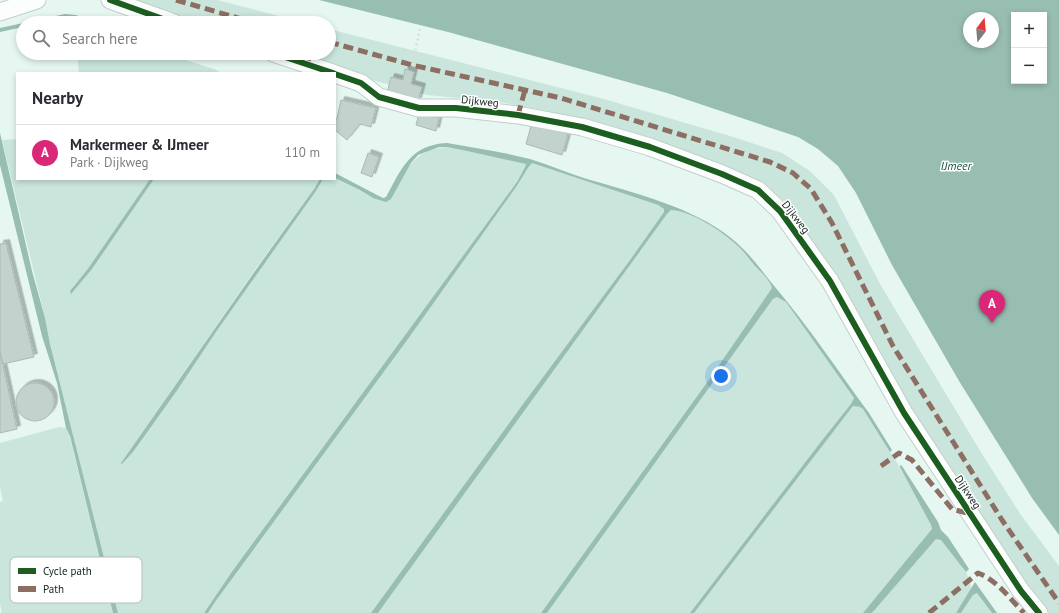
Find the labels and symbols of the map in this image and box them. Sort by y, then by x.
north arrow [963,12,999,48]
street label: Dijkweg [461,92,500,110]
water label: IJmeer [941,158,972,173]
street label: Dijkweg [779,198,813,236]
pin: A [979,290,1005,323]
your location [711,366,731,386]
street label: Dijkweg [952,472,984,512]
legend [10,557,142,603]
text: Cycle path [43,564,92,578]
text: Path [43,582,64,596]

